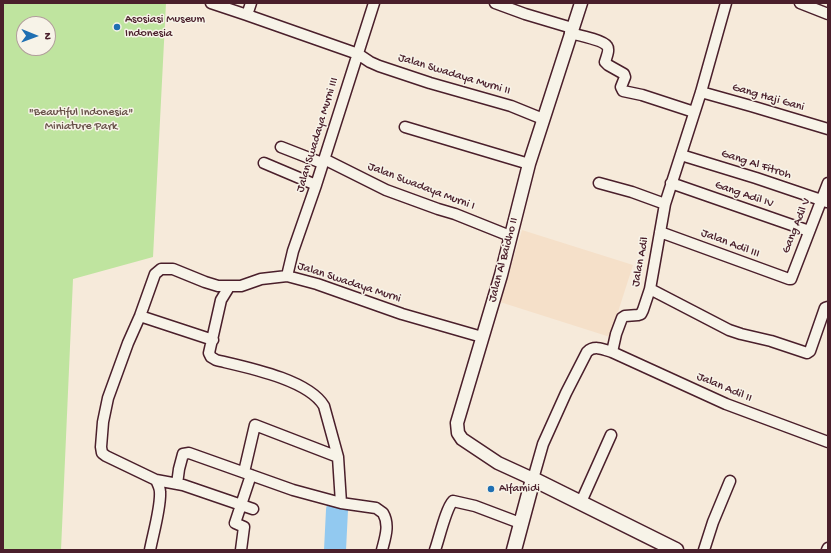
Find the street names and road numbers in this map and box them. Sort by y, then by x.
street label: Jalan Swadaya Murni II [396,51,512,99]
street label: Jalan Swadaya Murni III [294,76,342,194]
street label: Gang Haji Gani [730,81,806,115]
street label: Gang Al Fitroh [719,147,793,183]
street label: Jalan Swadaya Murni I [365,160,477,214]
street label: Gang Adil IV [713,178,775,212]
street label: Gang Adil V [779,196,815,256]
street label: Jalan Al Baidho II [486,216,522,304]
street label: Jalan Adil III [699,226,761,262]
street label: Jalan Adil [629,236,653,288]
street label: Jalan Swadaya Murni [295,259,403,307]
street label: Jalan Adil II [694,370,754,406]

